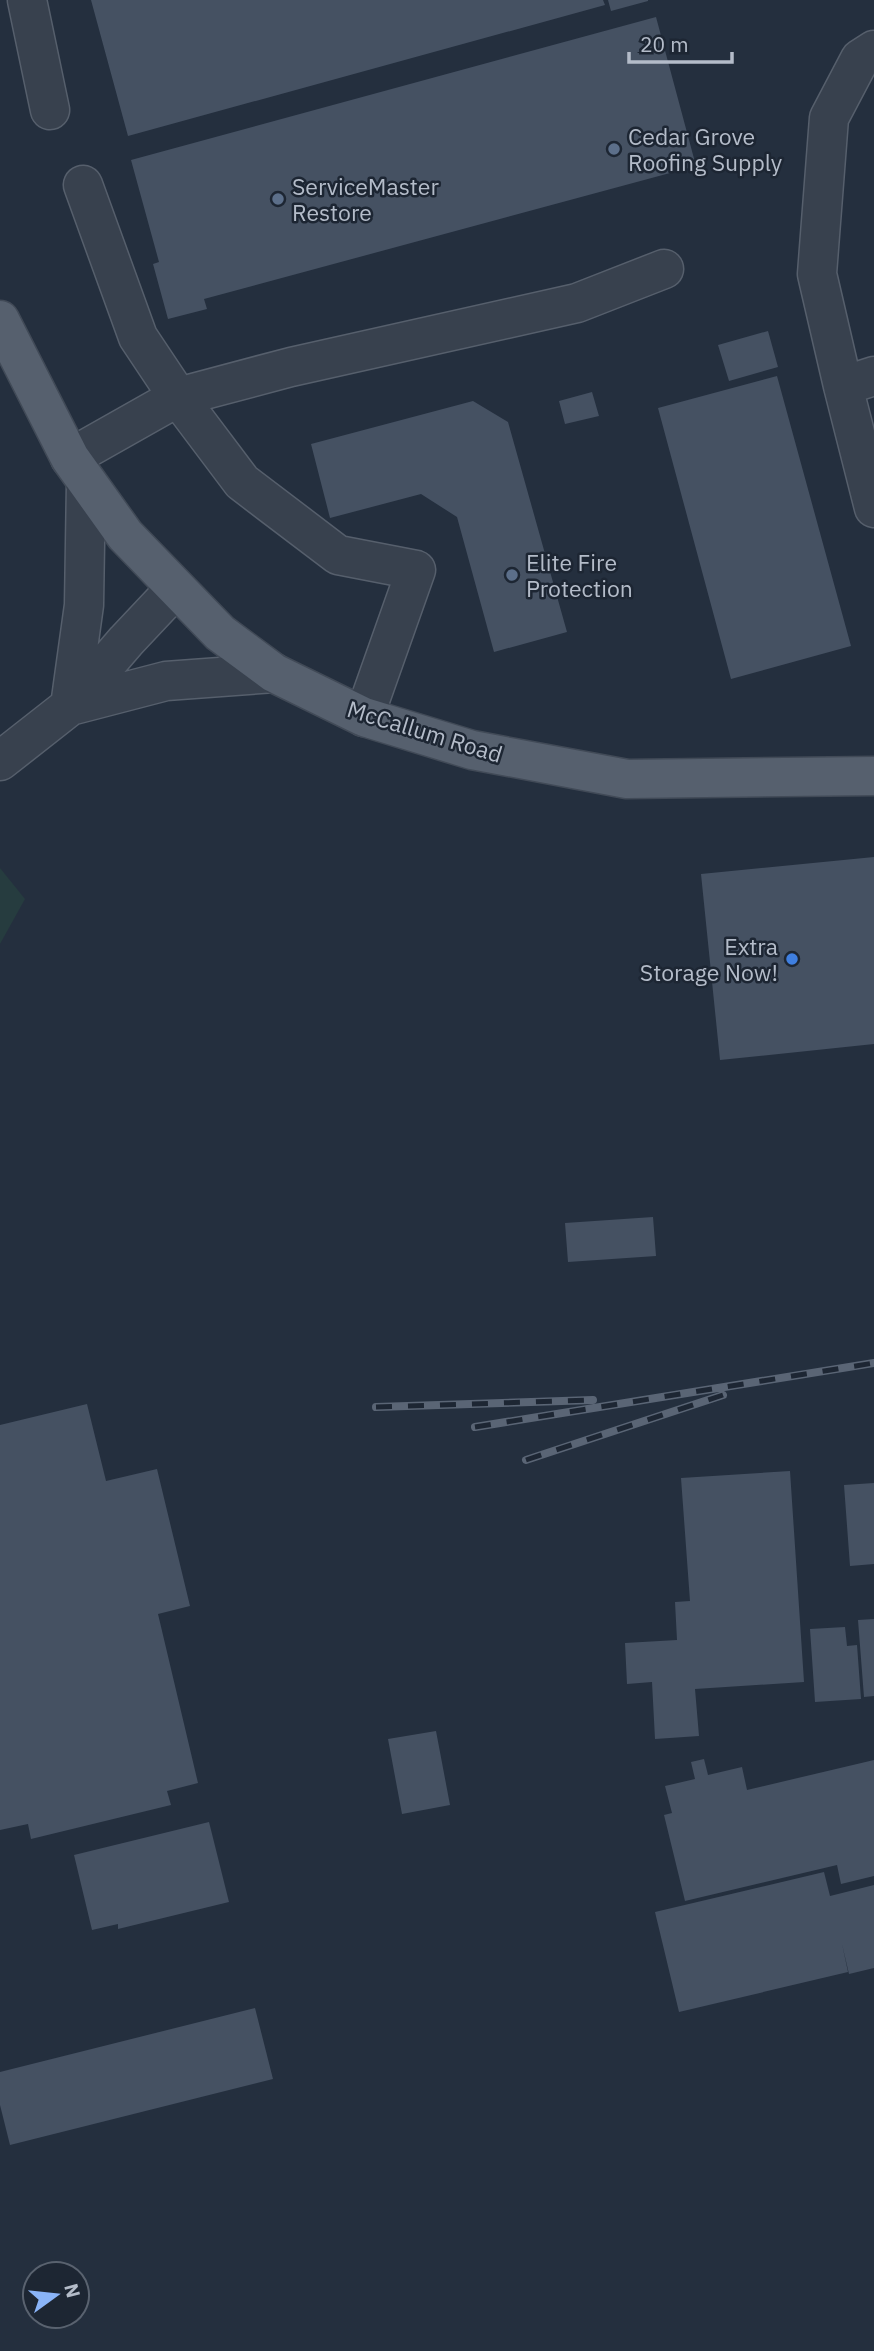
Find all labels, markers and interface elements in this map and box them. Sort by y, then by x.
scale bar [629,21,732,65]
text: 20 m [640,30,689,58]
place label: Cedar Grove Roofing Supply [628,121,783,177]
marker: Cedar Grove Roofing Supply [606,141,622,157]
place label: ServiceMaster Restore [292,171,439,227]
marker: ServiceMaster Restore [270,191,286,207]
place label: Elite Fire Protection [526,547,633,603]
marker: Elite Fire Protection [504,567,520,583]
street label: McCallum Road [344,693,506,769]
place label: Extra Storage Now! [640,931,778,987]
marker: Extra Storage Now! [784,951,800,967]
north arrow [21,2260,91,2330]
text: N [59,2281,86,2300]

